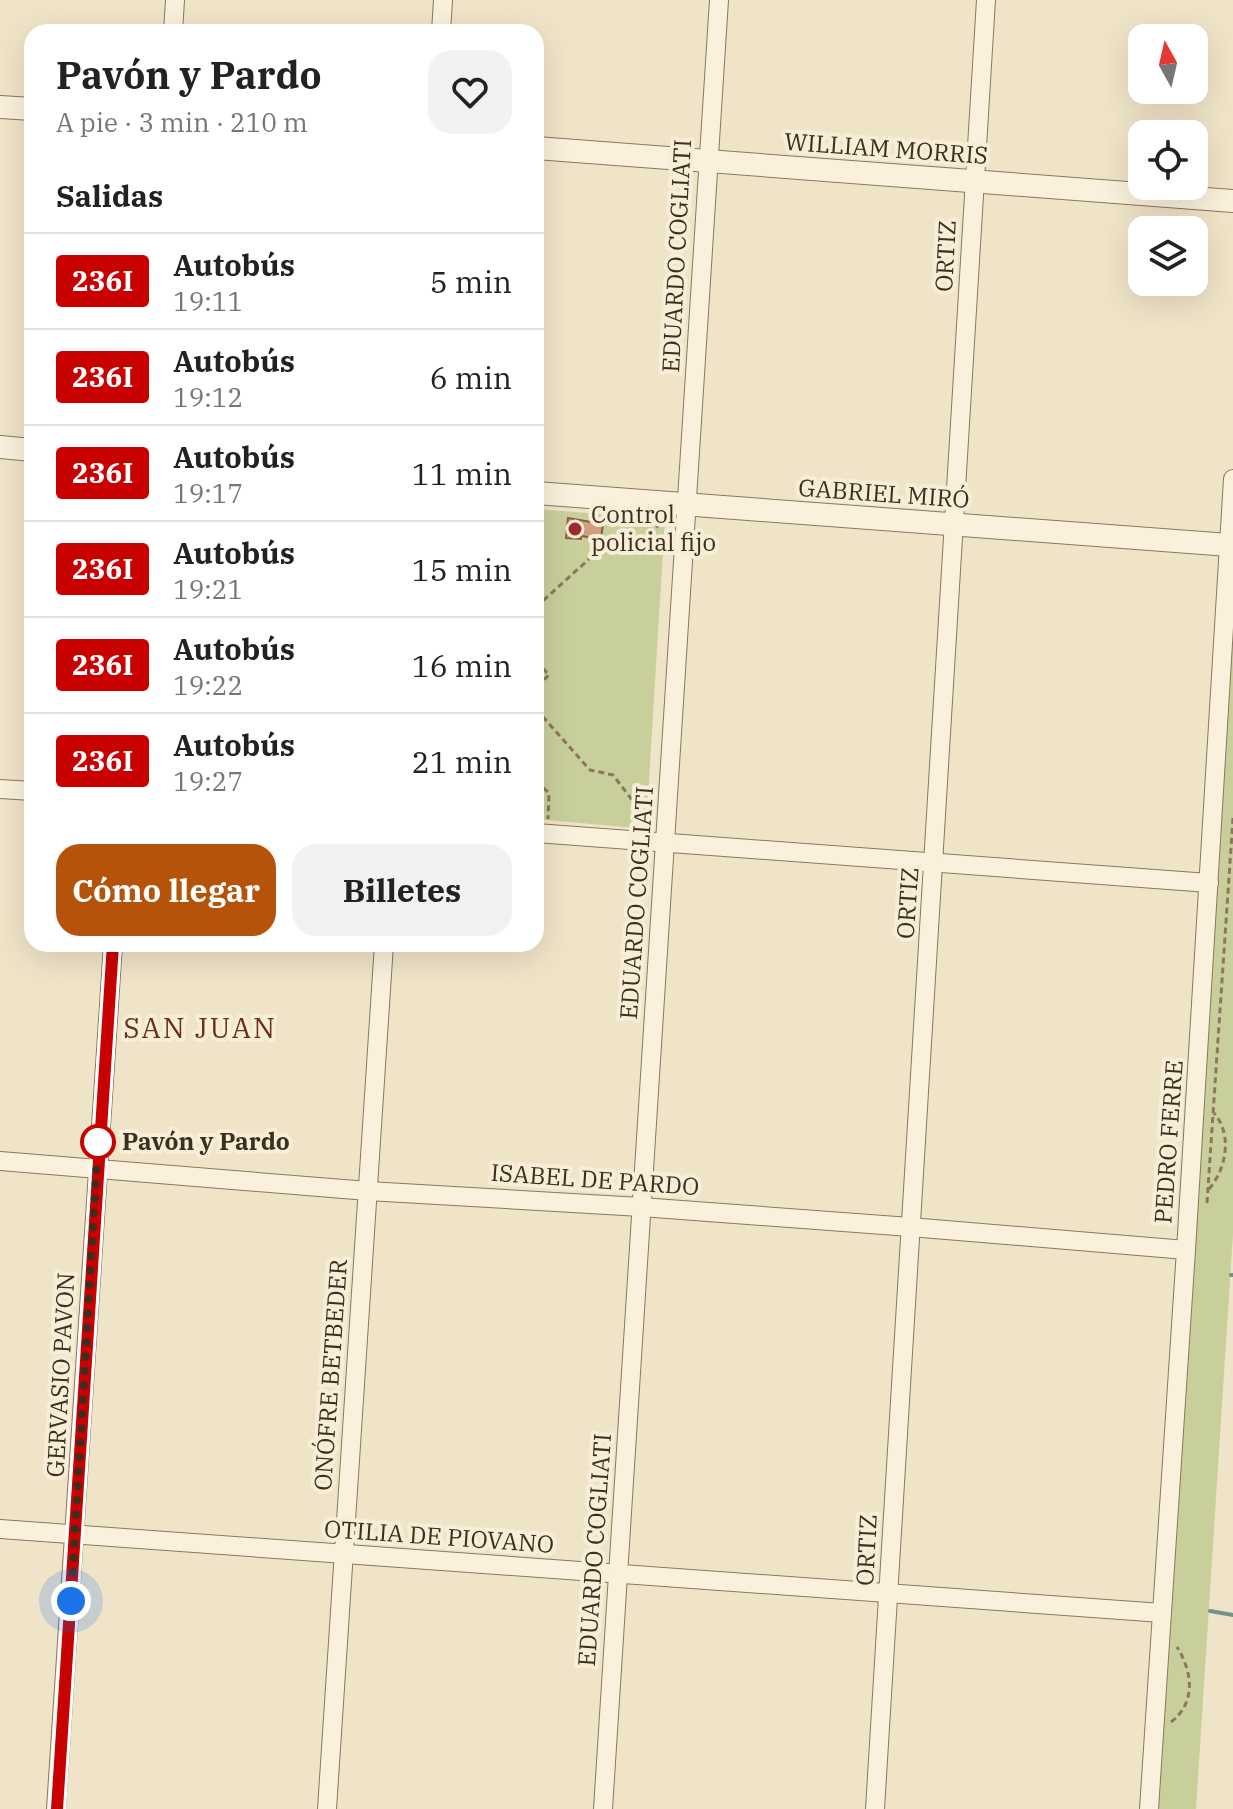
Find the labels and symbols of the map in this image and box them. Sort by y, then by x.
north arrow [1128,24,1208,104]
street label: WILLIAM MORRIS [783,125,989,171]
street label: EDUARDO COGLIATI [654,138,698,373]
street label: ORTIZ [927,219,963,293]
street label: GABRIEL MIRÓ [797,471,971,515]
place label: Control policial fijo [591,498,716,558]
marker: Control policial fijo [566,520,584,538]
street label: EDUARDO COGLIATI [612,785,660,1021]
street label: ORTIZ [889,866,925,940]
district label: SAN JUAN [123,1009,277,1046]
street label: PEDRO FERRE [1146,1059,1190,1225]
marker: Pavón y Pardo [81,1125,115,1159]
place label: Pavón y Pardo [122,1125,290,1157]
street label: ISABEL DE PARDO [490,1156,700,1202]
street label: ONÓFRE BETBEDER [306,1258,354,1492]
street label: GERVASIO PAVON [39,1272,81,1478]
street label: EDUARDO COGLIATI [570,1432,618,1668]
street label: OTILIA DE PIOVANO [323,1512,555,1560]
street label: ORTIZ [848,1513,884,1587]
your location [51,1581,91,1621]

